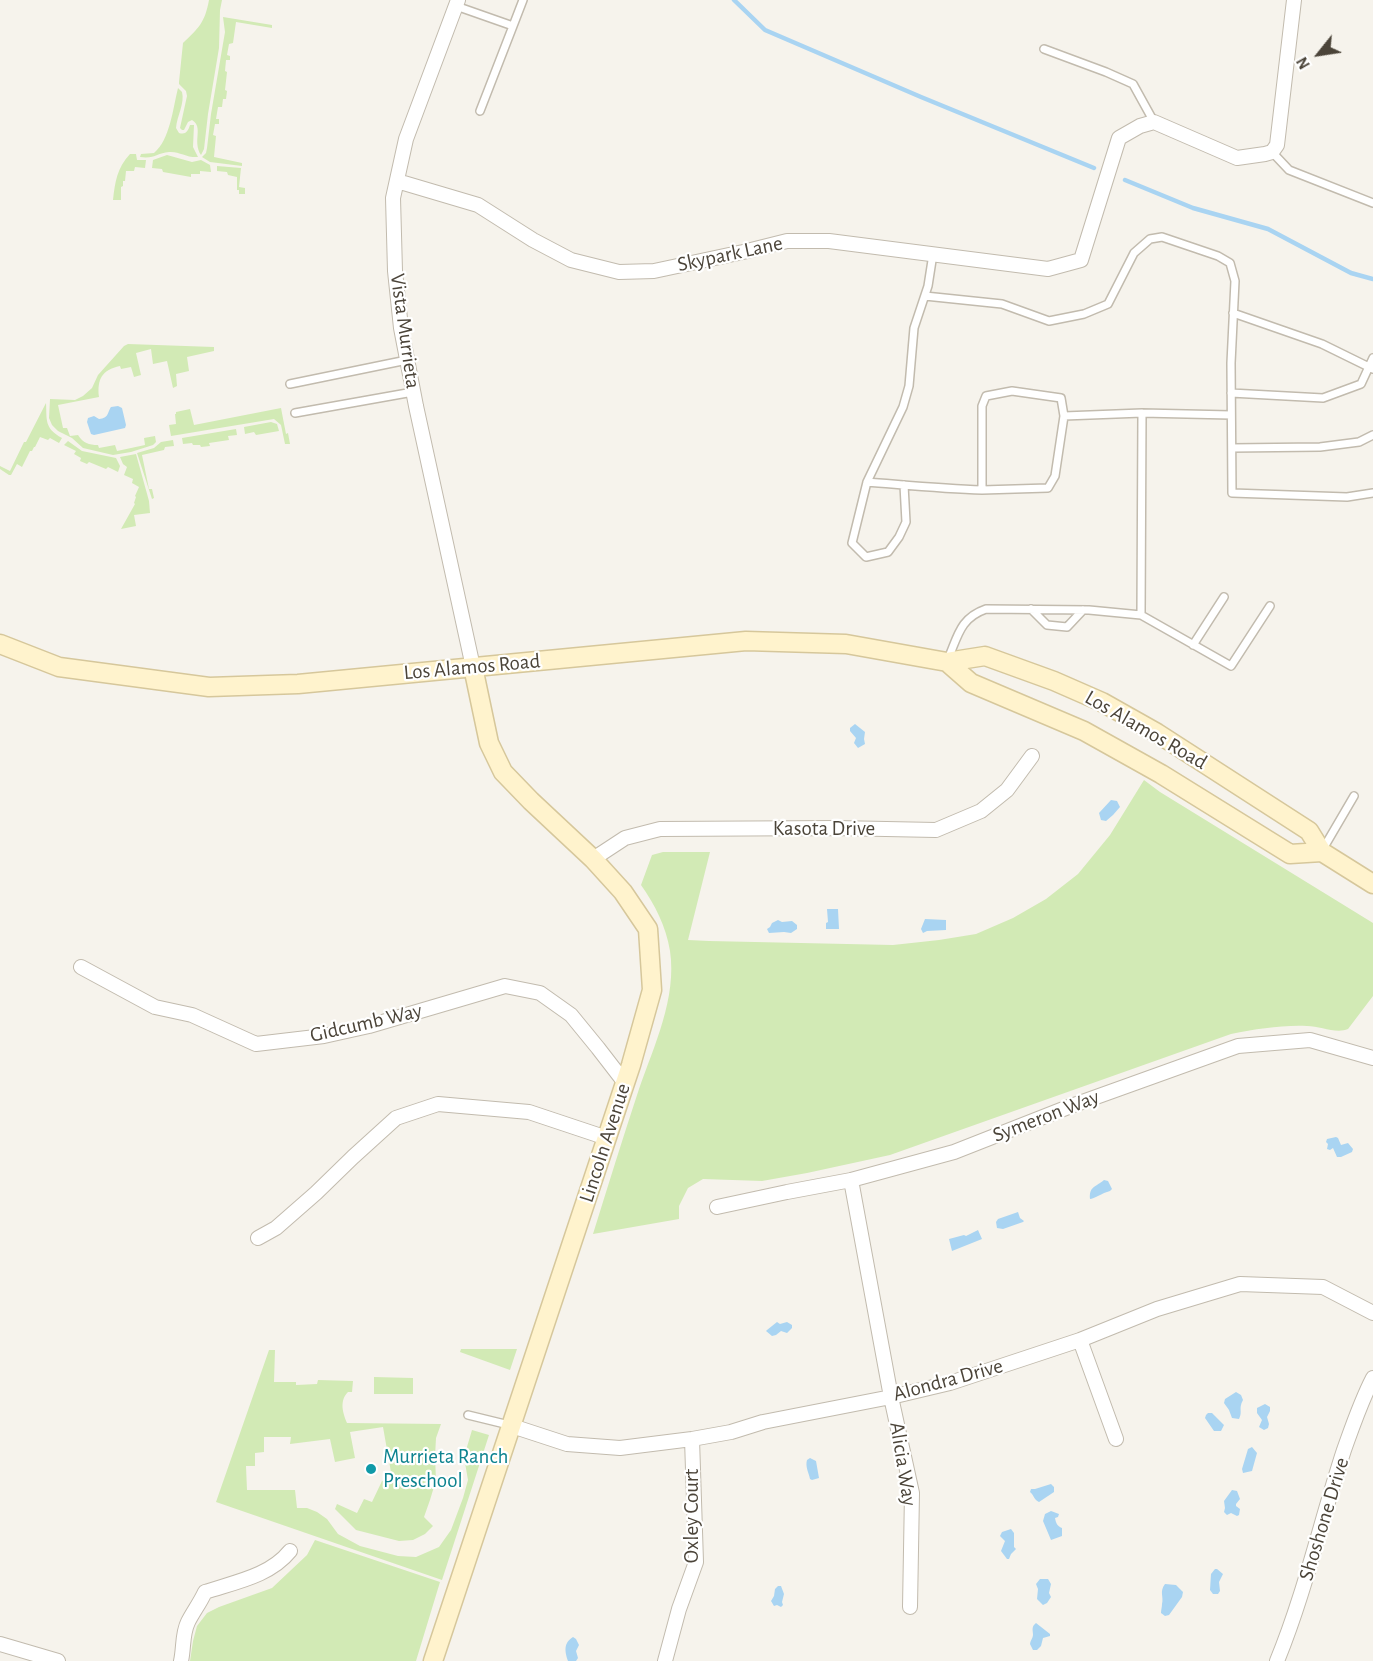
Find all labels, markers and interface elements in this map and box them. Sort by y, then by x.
north arrow [1289,24,1349,84]
text: N [1294,54,1313,72]
street label: Skypark Lane [675,231,785,277]
street label: Vista Murrieta [384,272,426,390]
street label: Los Alamos Road [403,648,541,686]
street label: Los Alamos Road [1080,685,1212,775]
street label: Kasota Drive [773,816,875,842]
street label: Gidcumb Way [308,998,424,1048]
street label: Lincoln Avenue [574,1080,636,1206]
street label: Symeron Way [989,1084,1103,1148]
street label: Alondra Drive [890,1353,1006,1407]
street label: Alicia Way [884,1420,922,1508]
place label: Murrieta Ranch Preschool [383,1444,508,1494]
street label: Shoshone Drive [1293,1454,1355,1584]
marker: Murrieta Ranch Preschool [364,1462,378,1476]
street label: Oxley Court [679,1469,705,1563]

